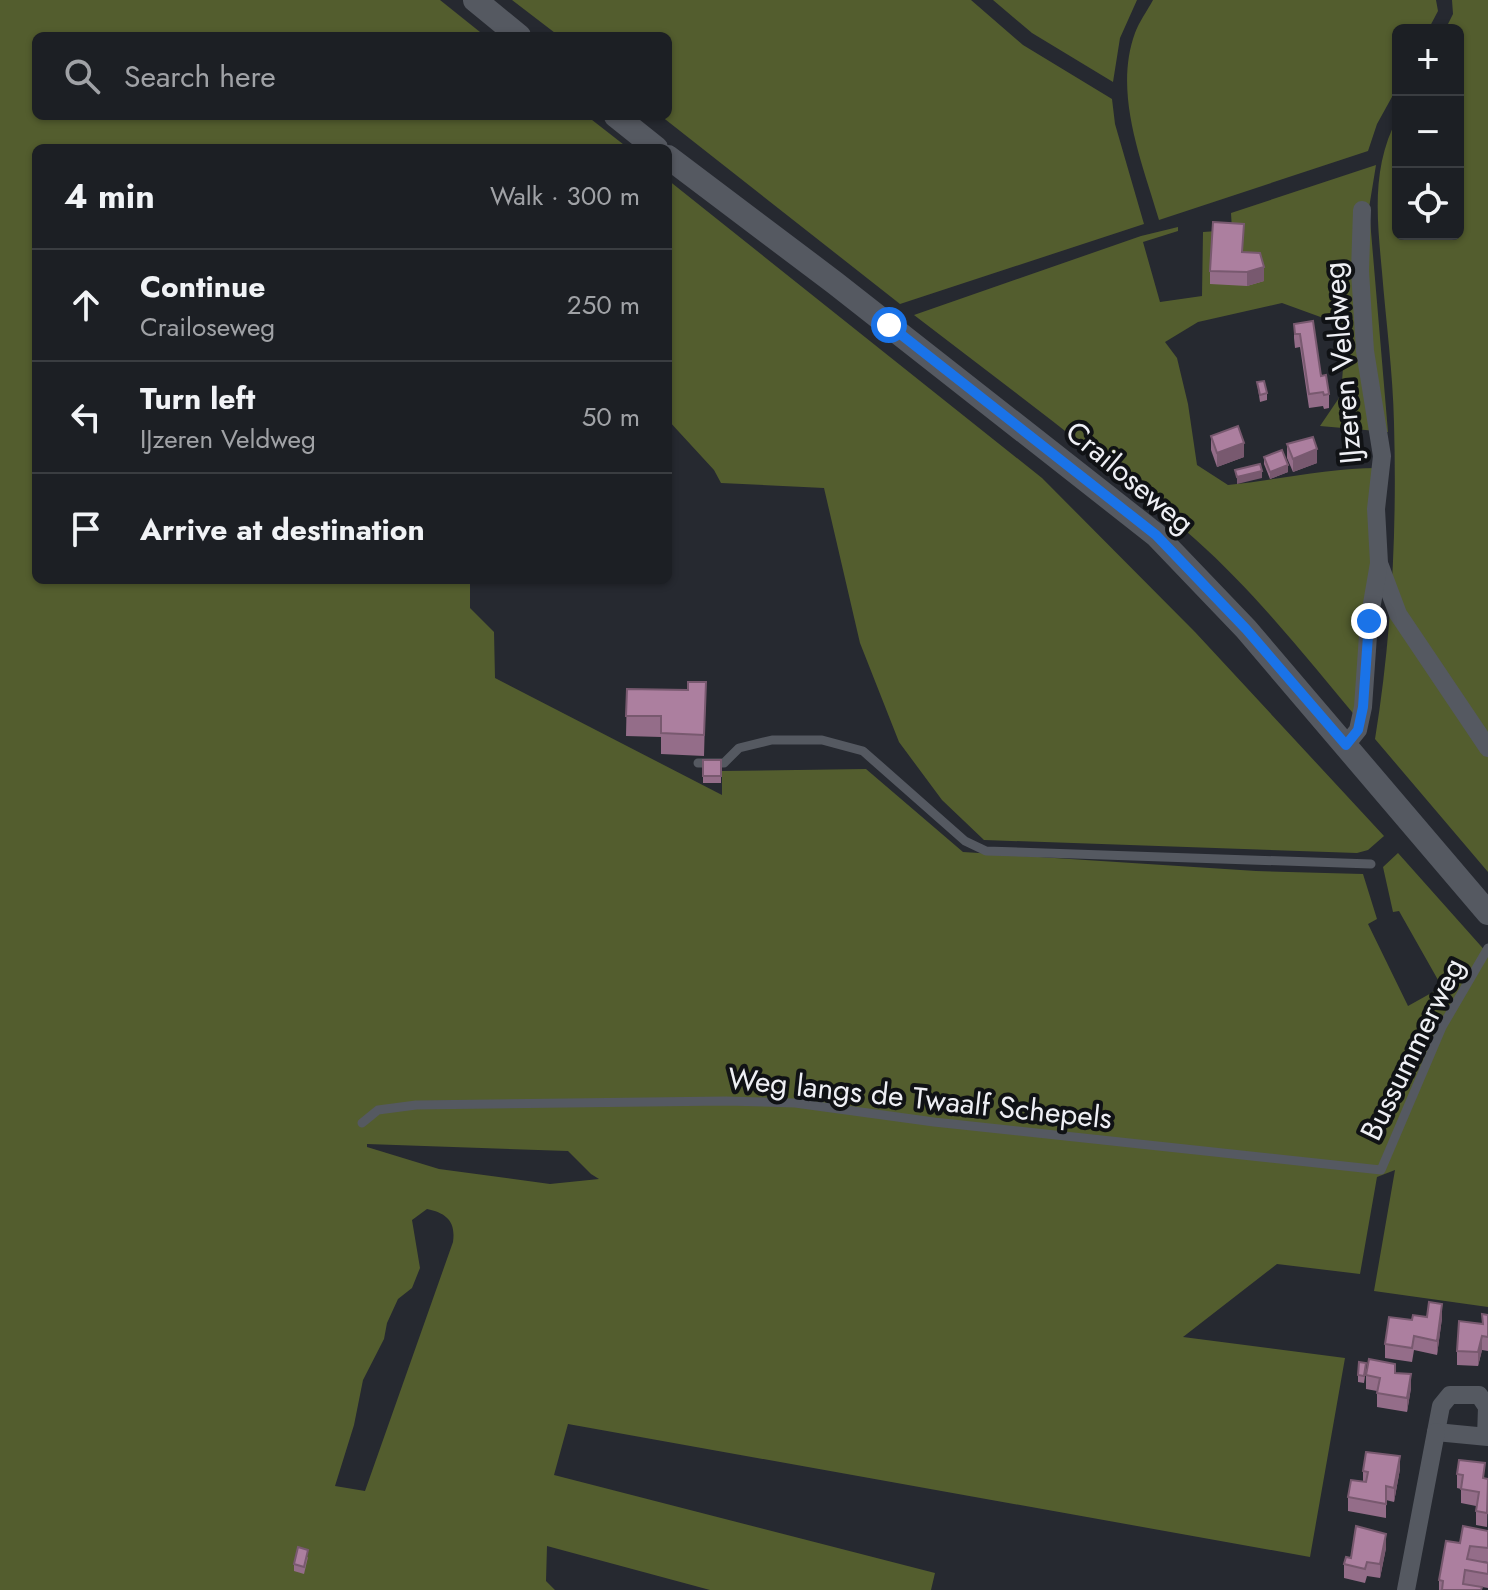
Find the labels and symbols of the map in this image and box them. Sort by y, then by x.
street label: IJzeren Veldweg [1312,260,1372,466]
route start [871,307,907,343]
street label: Crailoseweg [1056,410,1204,544]
route end [1351,603,1387,639]
street label: Bussummerweg [1349,950,1475,1148]
street label: Weg langs de Twaalf Schepels [726,1056,1114,1140]

